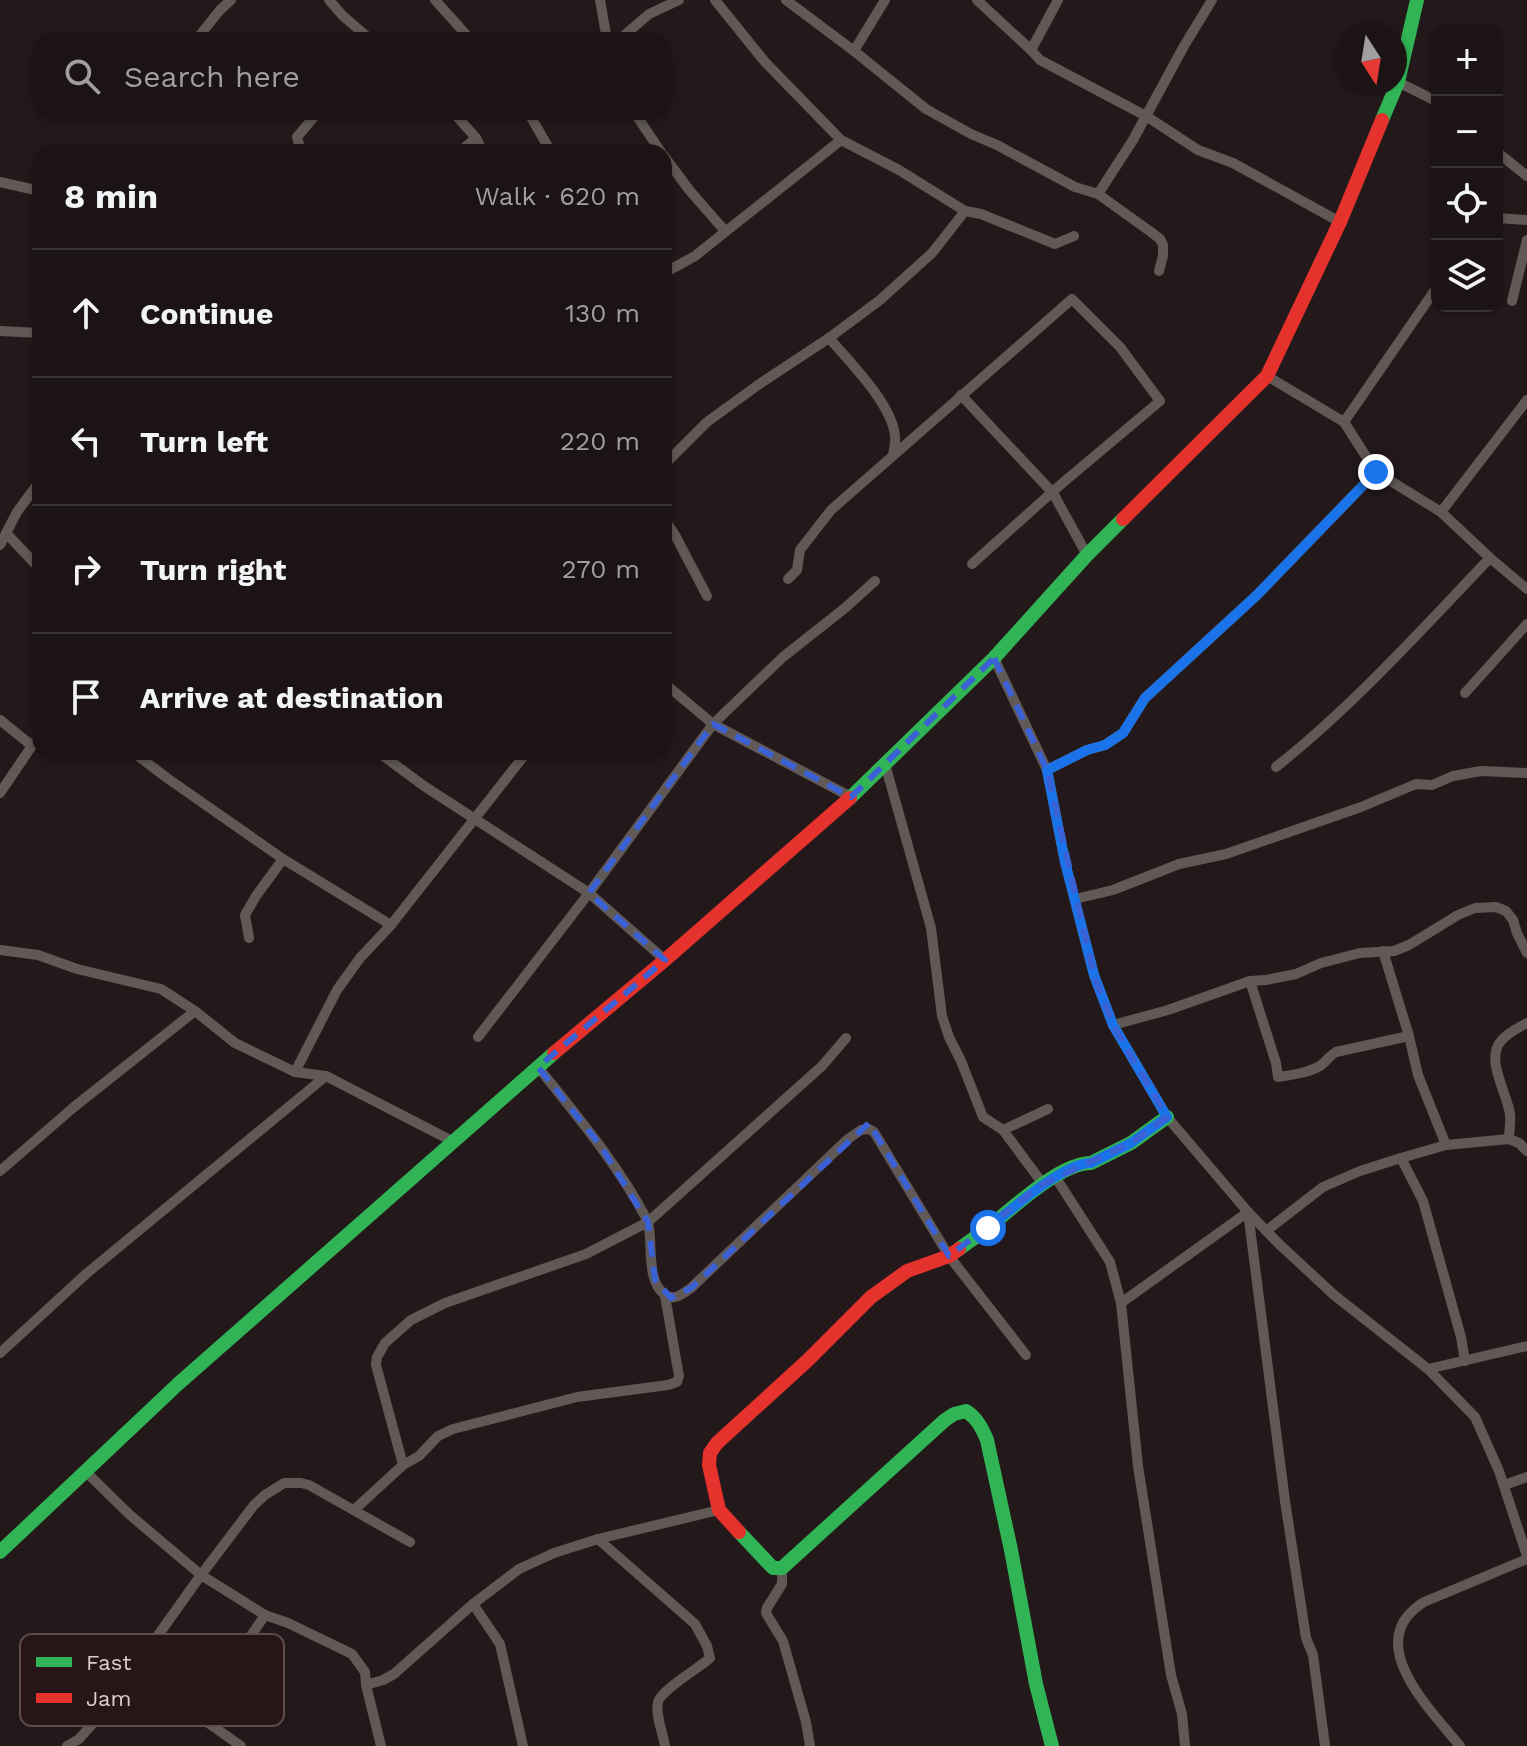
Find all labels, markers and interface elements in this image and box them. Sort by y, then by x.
north arrow [1335,24,1407,96]
map controls [1431,24,1503,312]
button: + [1431,24,1503,96]
search box [32,32,672,120]
icon: search [60,54,104,98]
text: Search here [124,59,300,94]
button: − [1431,96,1503,168]
button: locate [1431,168,1503,240]
text: 8 min [64,176,158,216]
text: Walk · 620 m [475,181,640,211]
button: layers [1431,240,1503,312]
icon: ahead [64,291,108,335]
text: Continue [140,296,273,331]
text: 130 m [565,298,640,328]
icon: left [64,419,108,463]
text: Turn left [140,424,268,459]
text: 220 m [560,426,640,456]
route end [1358,454,1394,490]
icon: right [64,547,108,591]
text: Turn right [140,552,286,587]
text: 270 m [561,554,640,584]
icon: arrive [64,675,108,719]
text: Arrive at destination [140,680,444,715]
route start [970,1210,1006,1246]
legend [20,1634,284,1726]
text: Fast [86,1650,132,1675]
text: Jam [86,1686,131,1711]

